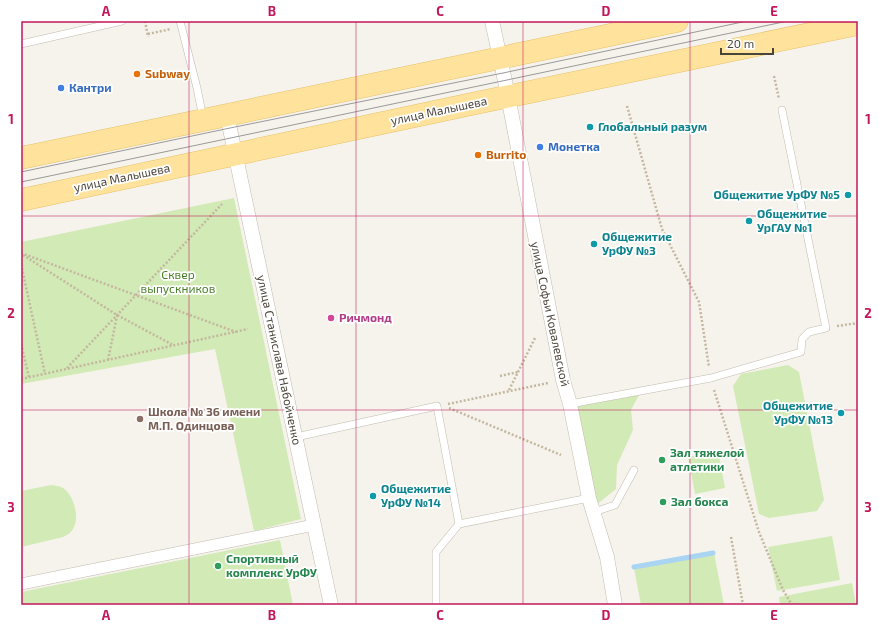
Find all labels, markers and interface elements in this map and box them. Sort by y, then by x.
text: A [102,3,111,19]
text: B [268,3,276,19]
text: C [436,3,444,19]
text: D [602,3,611,19]
text: E [770,3,778,19]
scale bar [721,30,773,56]
text: 20 m [727,36,754,50]
place label: Subway [145,66,190,81]
marker: Subway [132,69,142,79]
place label: Кантри [69,80,112,94]
marker: Кантри [56,83,66,93]
street label: улица Малышева [389,93,488,128]
text: 1 [8,111,14,127]
text: 1 [865,111,871,127]
place label: Глобальный разум [598,119,707,133]
marker: Глобальный разум [585,122,595,132]
place label: Монетка [548,139,600,153]
marker: Монетка [535,142,545,152]
place label: Burrito [486,147,526,161]
marker: Burrito [473,150,483,160]
street label: улица Малышева [72,160,171,195]
place label: Общежитие УрФУ №5 [714,187,840,201]
marker: Общежитие УрФУ №5 [843,190,853,200]
place label: Общежитие УрГАУ №1 [757,206,827,234]
marker: Общежитие УрГАУ №1 [744,216,754,226]
place label: Общежитие УрФУ №3 [602,229,672,257]
marker: Общежитие УрФУ №3 [589,239,599,249]
street label: улица Софьи Ковалевской [528,240,573,388]
park label: Сквер выпускников [141,267,215,296]
street label: улица Станислава Набойченко [254,274,305,446]
text: 2 [7,305,15,321]
text: 2 [864,305,872,321]
place label: Ричмонд [339,310,392,324]
marker: Ричмонд [326,313,336,323]
place label: Общежитие УрФУ №13 [763,398,833,426]
place label: Школа № 36 имени М.П. Одинцова [148,404,260,432]
marker: Общежитие УрФУ №13 [836,408,846,418]
marker: Школа № 36 имени М.П. Одинцова [135,414,145,424]
place label: Зал тяжелой атлетики [670,445,744,473]
marker: Зал тяжелой атлетики [657,455,667,465]
place label: Общежитие УрФУ №14 [381,481,451,509]
marker: Общежитие УрФУ №14 [368,491,378,501]
place label: Зал бокса [671,494,728,508]
marker: Зал бокса [658,497,668,507]
text: 3 [7,499,15,515]
text: 3 [864,499,872,515]
place label: Спортивный комплекс УрФУ [226,551,318,579]
marker: Спортивный комплекс УрФУ [213,561,223,571]
text: A [102,607,111,623]
text: B [268,607,276,623]
text: C [436,607,444,623]
text: D [602,607,611,623]
text: E [770,607,778,623]

